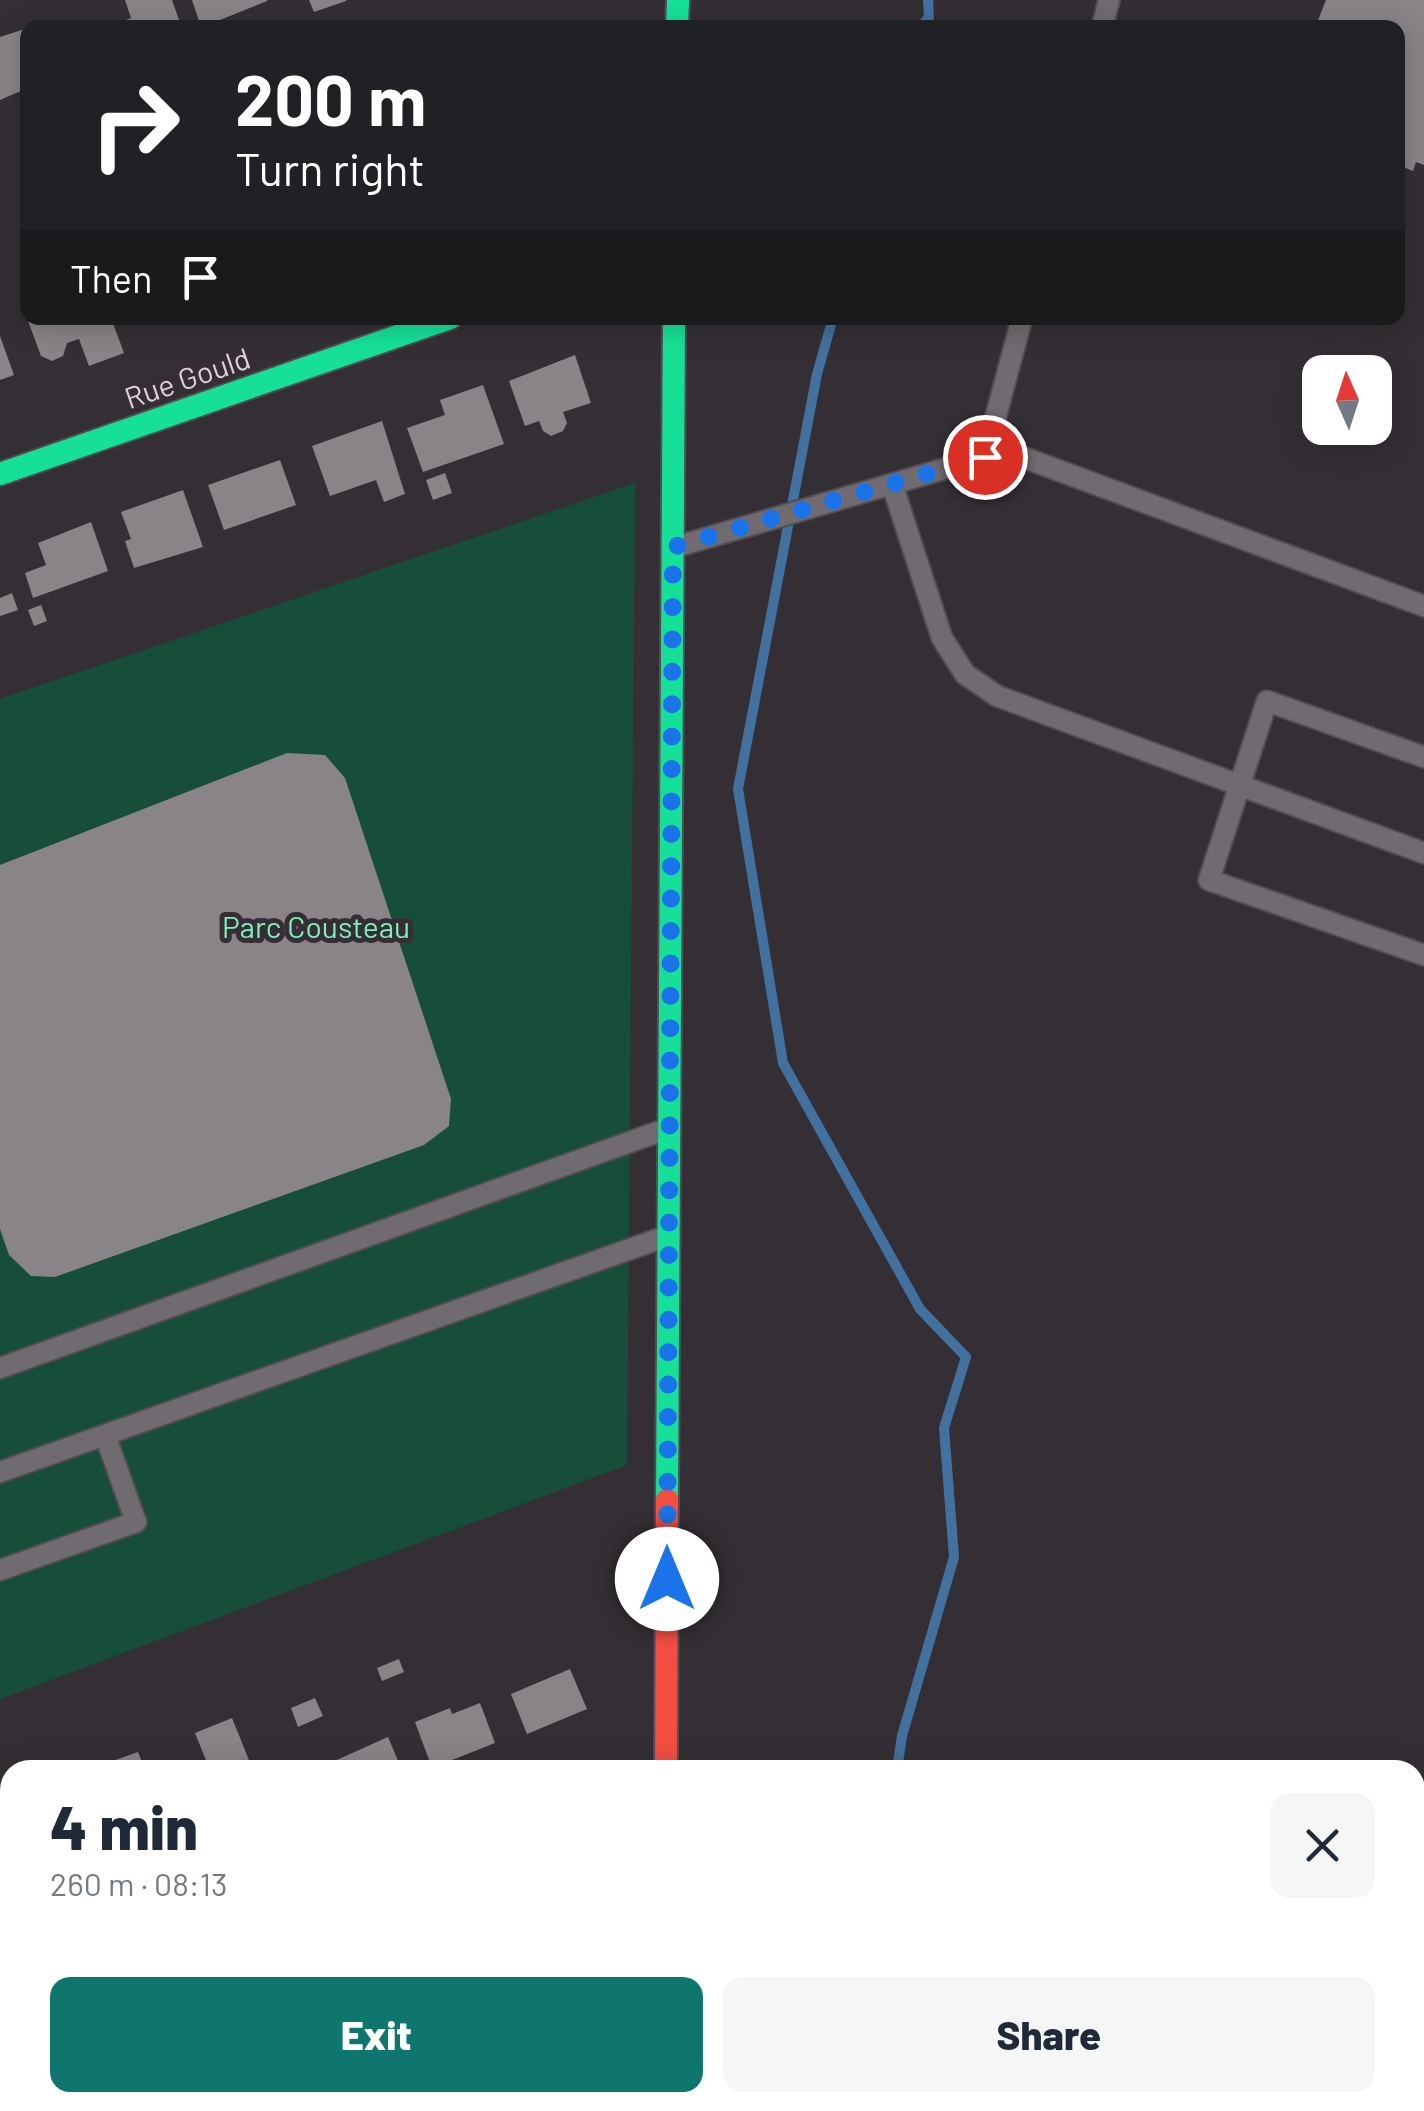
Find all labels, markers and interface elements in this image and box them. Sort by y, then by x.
text: 200 m [235,56,426,140]
icon: right [70,60,200,190]
text: Turn right [235,141,425,195]
icon: arrive [173,250,228,305]
text: Then [70,255,153,301]
street label: Rue Gould [119,339,255,415]
north arrow [1302,355,1392,445]
map controls [1302,355,1392,445]
pin [943,415,1028,500]
icon: arrive [958,430,1013,485]
park label: Parc Cousteau [222,908,410,944]
position arrow [615,1527,719,1631]
text: 4 min [50,1790,198,1862]
button: close [1270,1793,1375,1898]
text: 260 m · 08:13 [50,1864,227,1902]
button: Exit [50,1977,703,2092]
button: Share [723,1977,1375,2092]

